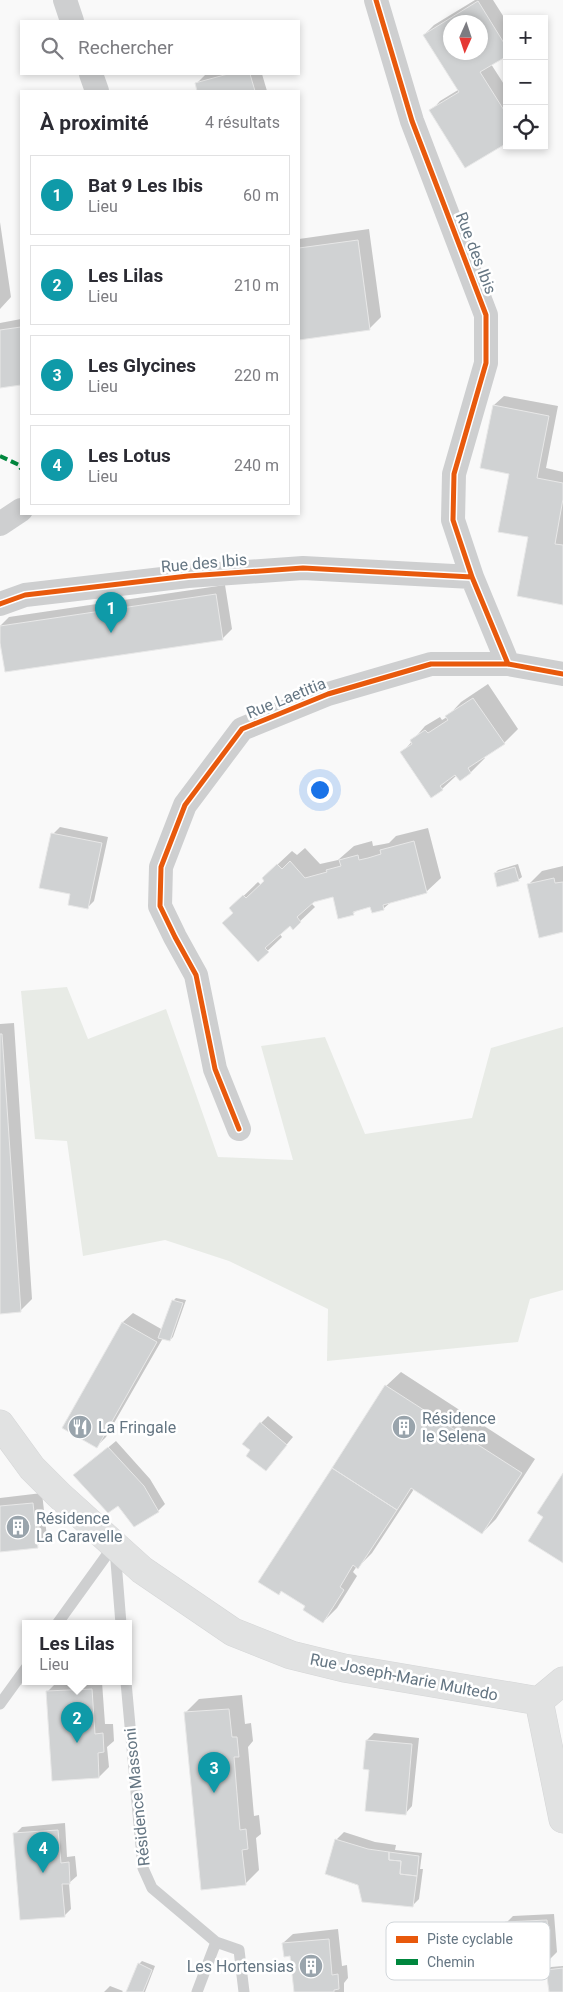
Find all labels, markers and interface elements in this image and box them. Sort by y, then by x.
north arrow [443,15,488,60]
map controls [503,15,548,150]
button: + [503,15,548,60]
search box [20,20,300,75]
icon: search [38,34,66,62]
text: Rechercher [78,36,173,59]
button: − [503,60,548,105]
button: locate [503,105,548,150]
text: À proximité [40,111,149,135]
text: 4 résultats [205,113,280,132]
text: Bat 9 Les Ibis [88,174,203,197]
text: 1 [52,186,62,205]
text: 60 m [243,186,279,205]
text: Lieu [88,197,118,216]
street label: Rue des Ibis [452,209,500,297]
text: Les Lilas [88,264,163,287]
text: 2 [52,276,62,295]
text: 210 m [234,276,279,295]
text: Lieu [88,287,118,306]
text: Les Glycines [88,354,196,377]
text: 3 [52,366,62,385]
text: 220 m [234,366,279,385]
text: Lieu [88,377,118,396]
text: Les Lotus [88,444,171,467]
text: 4 [52,456,62,475]
text: 240 m [234,456,279,475]
text: Lieu [88,467,118,486]
street label: Rue des Ibis [160,550,248,576]
pin: 1 [95,592,127,633]
street label: Rue Laetitia [244,673,328,723]
your location [307,777,333,803]
place label: Résidence le Selena [422,1409,496,1446]
restaurant icon: La Fringale [67,1414,93,1440]
building icon: Résidence le Selena [391,1414,417,1440]
place label: La Fringale [98,1418,176,1437]
place label: Résidence La Caravelle [36,1509,123,1546]
building icon: Résidence La Caravelle [5,1514,31,1540]
popup [22,1620,132,1685]
text: Les Lilas [39,1632,115,1655]
street label: Rue Joseph-Marie Multedo [308,1649,500,1705]
text: Lieu [39,1655,69,1674]
pin: 2 [61,1702,93,1743]
street label: Résidence Massoni [120,1727,154,1867]
pin: 3 [198,1752,230,1793]
pin: 4 [27,1832,59,1873]
legend [386,1922,550,1980]
text: Piste cyclable [427,1931,513,1947]
building icon: Les Hortensias [298,1953,324,1979]
text: Chemin [427,1954,475,1970]
place label: Les Hortensias [187,1957,294,1976]

